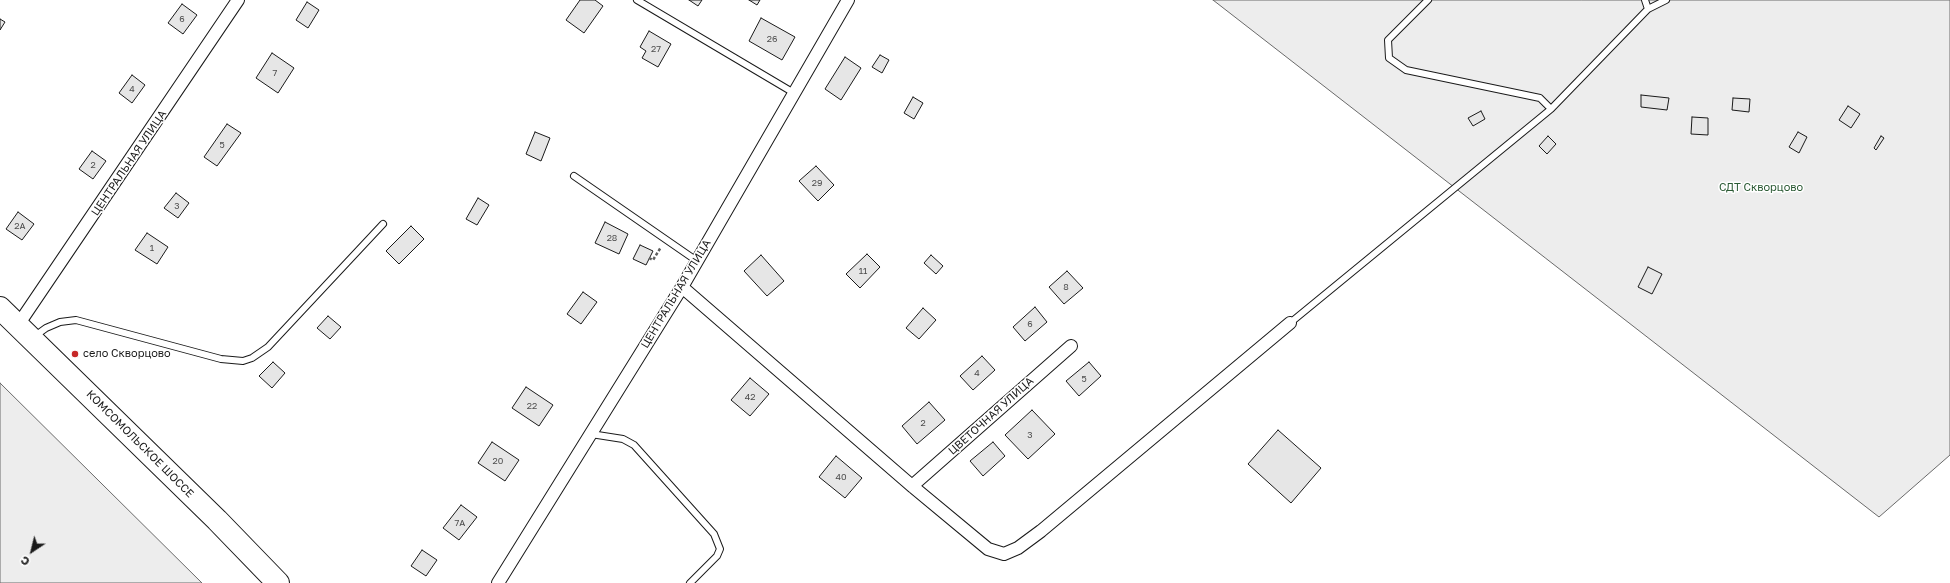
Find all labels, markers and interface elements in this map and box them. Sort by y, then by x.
house number: 6 [179,14,185,24]
house number: 26 [767,34,777,44]
house number: 27 [651,44,661,54]
house number: 7 [273,68,277,78]
house number: 4 [129,84,135,94]
street label: ЦЕНТРАЛЬНАЯ УЛИЦА [89,108,169,218]
house number: 5 [219,140,225,150]
house number: 2 [90,160,96,170]
house number: 29 [812,178,822,188]
park label: СДТ Скворцово [1719,181,1803,195]
house number: 3 [174,201,180,211]
house number: 2А [14,221,26,231]
house number: 28 [607,233,617,243]
street label: ЦЕНТРАЛЬНАЯ УЛИЦА [638,237,714,351]
house number: 1 [150,243,154,253]
house number: 11 [859,266,867,276]
house number: 8 [1063,282,1069,292]
house number: 6 [1027,319,1033,329]
place label: село Скворцово [83,347,171,361]
marker: село Скворцово [70,349,80,359]
house number: 4 [974,368,980,378]
street label: ЦВЕТОЧНАЯ УЛИЦА [946,374,1036,458]
house number: 5 [1081,374,1087,384]
street label: КОМСОМОЛЬСКОЕ ШОССЕ [84,388,196,500]
house number: 42 [745,392,755,402]
house number: 22 [527,401,537,411]
house number: 2 [920,418,926,428]
house number: 3 [1027,430,1033,440]
house number: 20 [493,456,503,466]
house number: 40 [835,472,847,482]
house number: 7А [455,518,465,528]
north arrow [12,531,52,571]
text: С [18,554,32,569]

